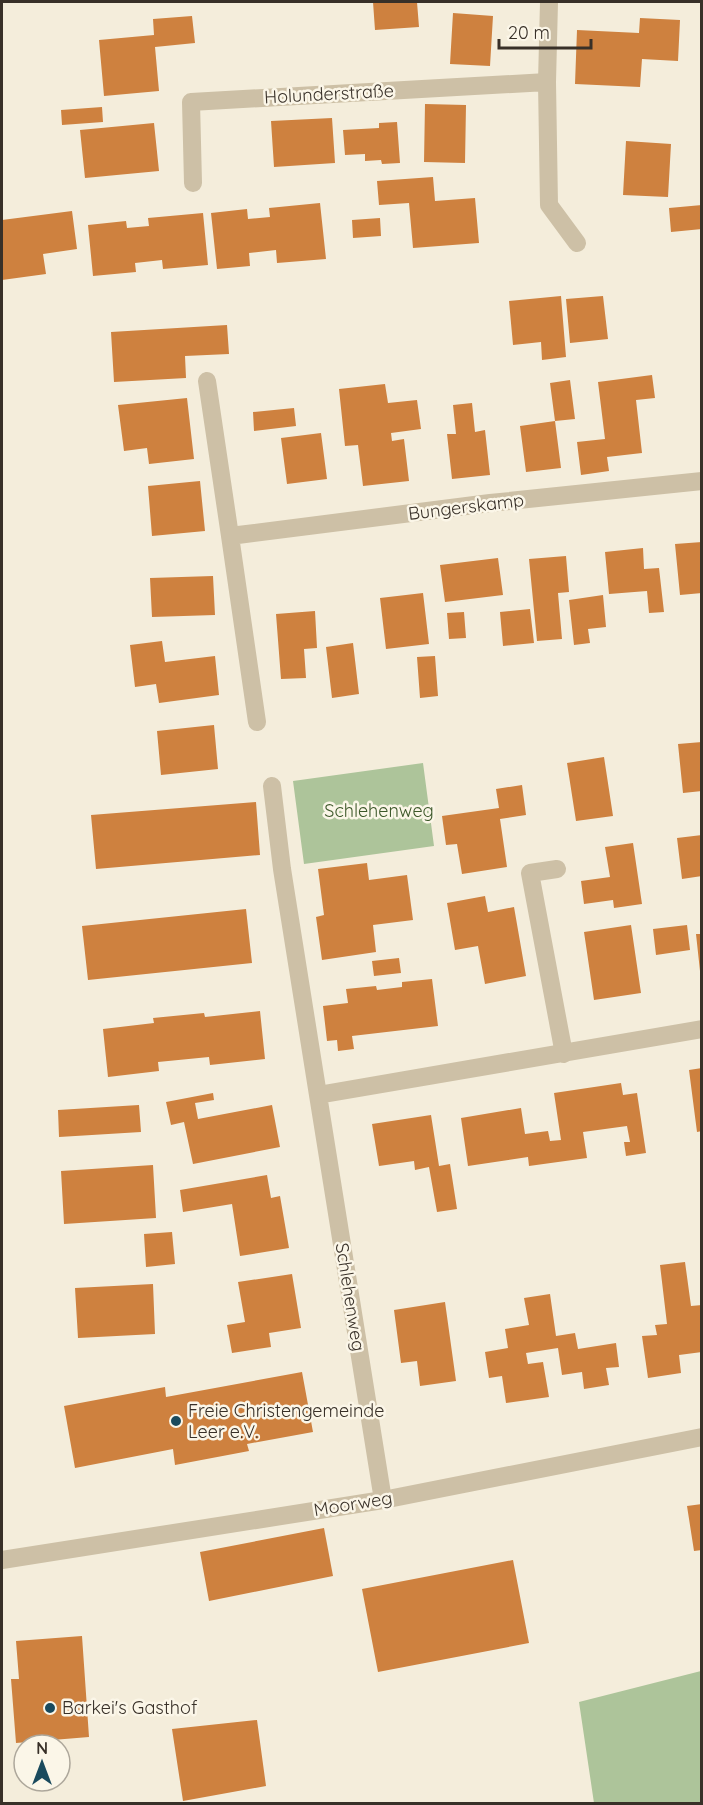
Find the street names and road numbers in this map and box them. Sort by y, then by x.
street label: Holunderstraße [264,79,394,108]
street label: Bungerskamp [407,488,525,525]
street label: Schlehenweg [331,1241,370,1353]
street label: Moorweg [312,1486,394,1521]

